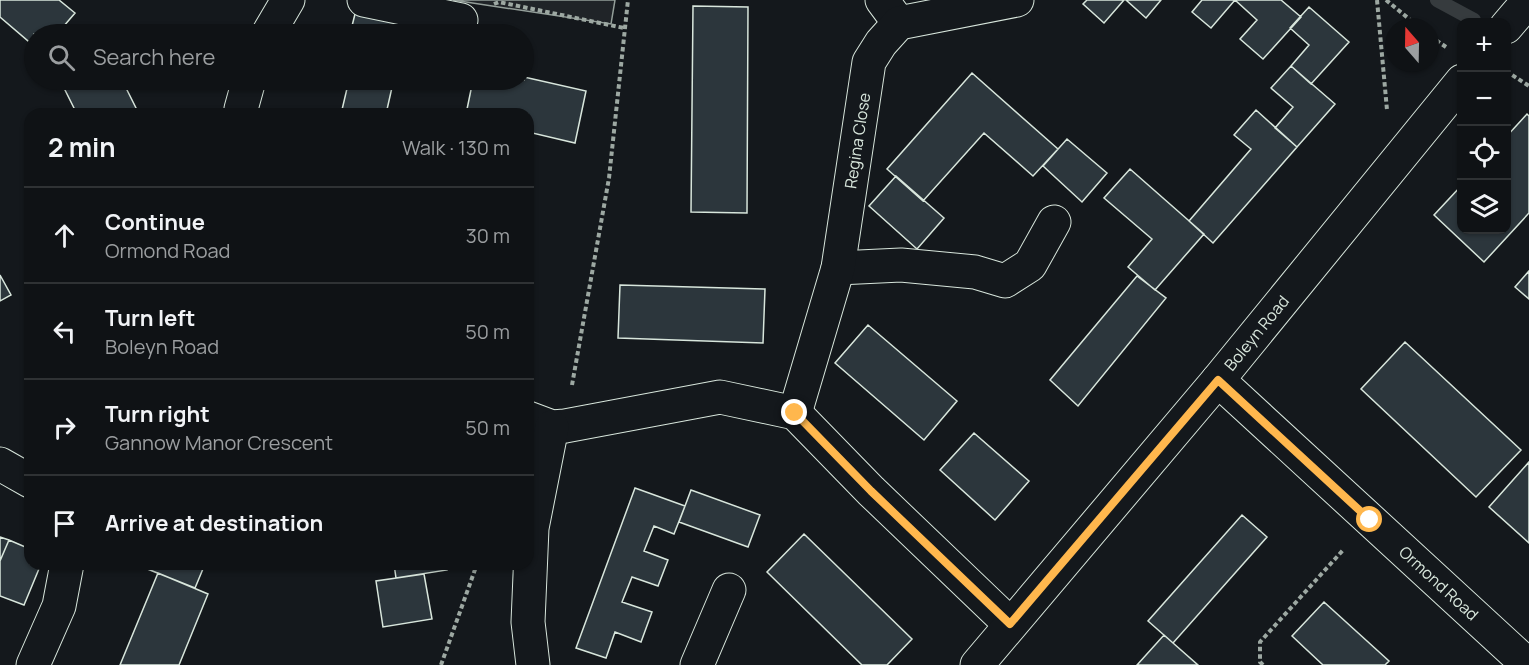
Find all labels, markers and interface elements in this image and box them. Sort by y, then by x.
north arrow [1385,18,1439,72]
map controls [1457,18,1511,234]
button: + [1457,18,1511,72]
search box [24,24,534,90]
icon: search [45,41,78,74]
text: Search here [93,42,215,72]
button: − [1457,72,1511,126]
street label: Regina Close [839,91,875,190]
button: locate [1457,126,1511,180]
text: 2 min [48,129,116,165]
text: Walk · 130 m [402,134,510,161]
button: layers [1457,180,1511,234]
text: Continue [105,207,205,237]
icon: ahead [48,219,81,252]
text: 30 m [466,222,510,249]
text: Ormond Road [105,237,230,264]
street label: Boleyn Road [1219,291,1294,375]
text: Turn left [105,303,195,333]
icon: left [48,315,81,348]
text: 50 m [465,318,510,345]
text: Boleyn Road [105,333,219,360]
text: Turn right [105,399,210,429]
route end [781,399,807,425]
icon: right [48,411,81,444]
text: 50 m [465,414,510,441]
text: Gannow Manor Crescent [105,429,333,456]
route start [1356,506,1382,532]
icon: arrive [48,507,81,540]
text: Arrive at destination [105,508,323,538]
street label: Ormond Road [1394,541,1483,625]

